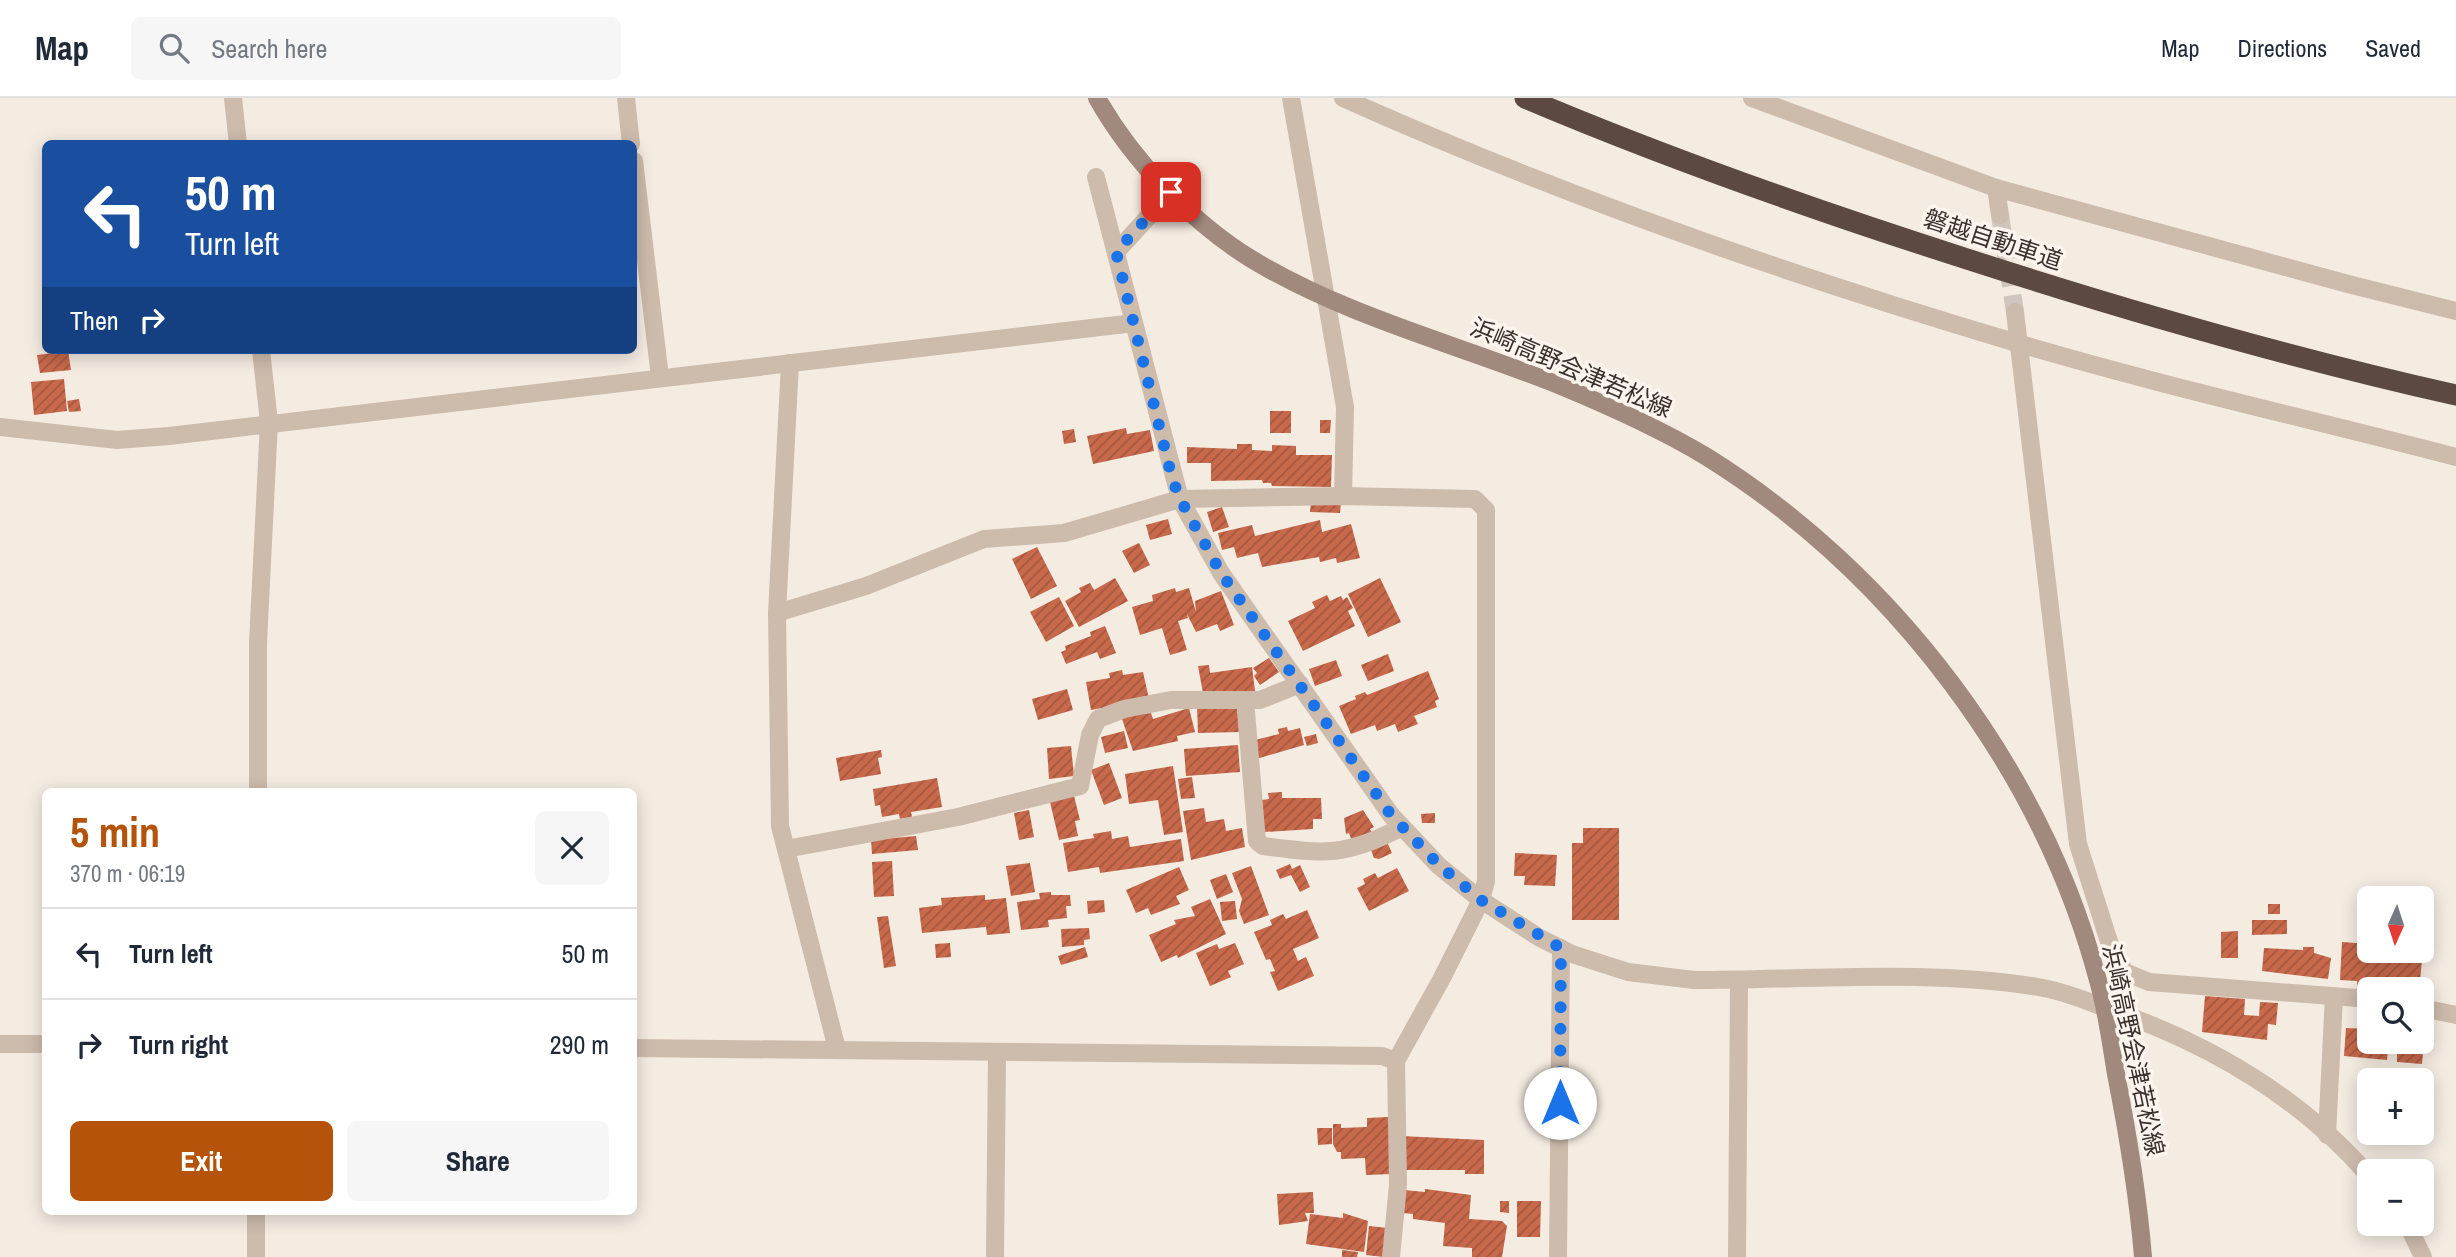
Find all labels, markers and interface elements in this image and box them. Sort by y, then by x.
search box [131,17,621,80]
text: Map [35,26,89,70]
icon: search [155,29,193,67]
text: Search here [211,31,327,66]
text: Map [2161,32,2199,64]
text: Directions [2237,32,2327,64]
text: Saved [2365,32,2421,64]
text: 50 m [185,159,277,225]
pin [1141,162,1201,222]
icon: left [70,168,161,259]
icon: arrive [1152,173,1190,211]
street label: 磐越自動車道 [1920,202,2067,277]
text: Turn left [185,222,279,265]
icon: right [133,301,171,339]
text: Then [70,303,119,338]
street label: 浜崎高野会津若松線 [1466,310,1677,424]
text: 5 min [70,804,160,860]
button: close [535,811,609,885]
text: 370 m · 06:19 [70,858,185,889]
north arrow [2357,886,2434,962]
map controls [2357,886,2434,1236]
icon: left [70,935,108,973]
text: Turn left [129,936,213,971]
text: 50 m [562,936,609,971]
street label: 浜崎高野会津若松線 [2096,941,2172,1159]
button: search [2357,977,2434,1054]
icon: right [70,1026,108,1064]
text: Turn right [129,1027,228,1062]
text: 290 m [550,1027,609,1062]
position arrow [1523,1066,1597,1140]
button: + [2357,1068,2434,1145]
button: Exit [70,1121,333,1201]
button: Share [347,1121,609,1201]
button: − [2357,1159,2434,1236]

